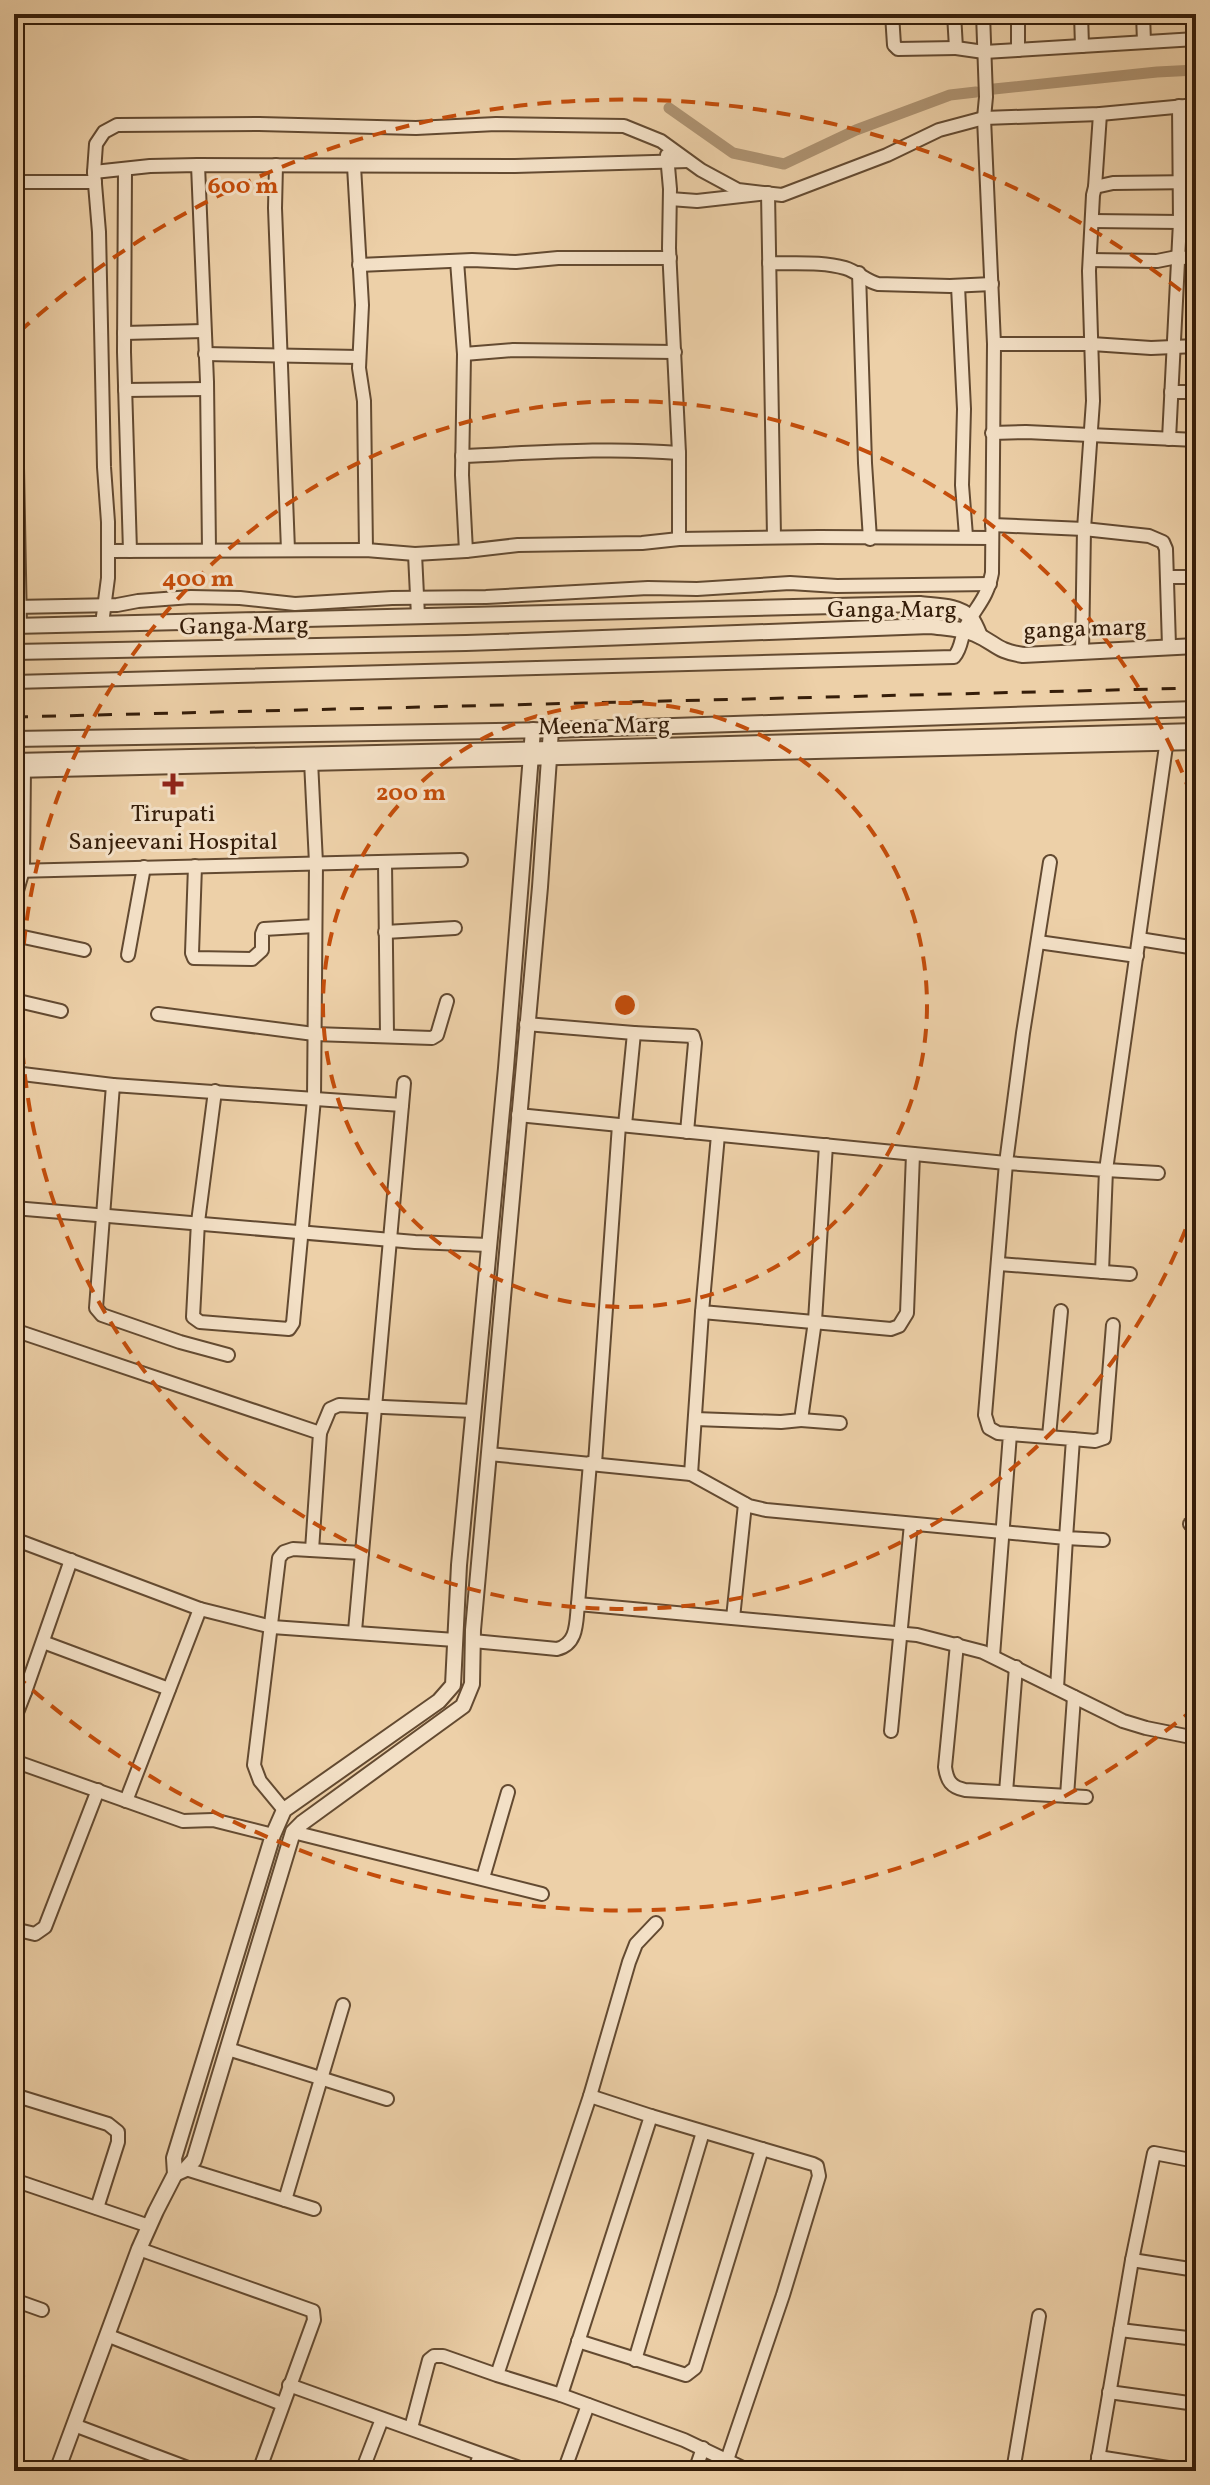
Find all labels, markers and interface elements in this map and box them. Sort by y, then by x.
text: 600 m [208,170,278,204]
text: 400 m [162,563,234,597]
street label: Ganga Marg [827,594,957,628]
street label: Ganga Marg [179,609,309,645]
street label: ganga marg [1023,611,1147,649]
street label: Meena Marg [538,709,670,745]
marker: Tirupati Sanjeevani Hospital [162,773,184,795]
text: 200 m [376,777,446,811]
place label: Tirupati Sanjeevani Hospital [68,798,278,860]
centre of rings [611,991,639,1019]

